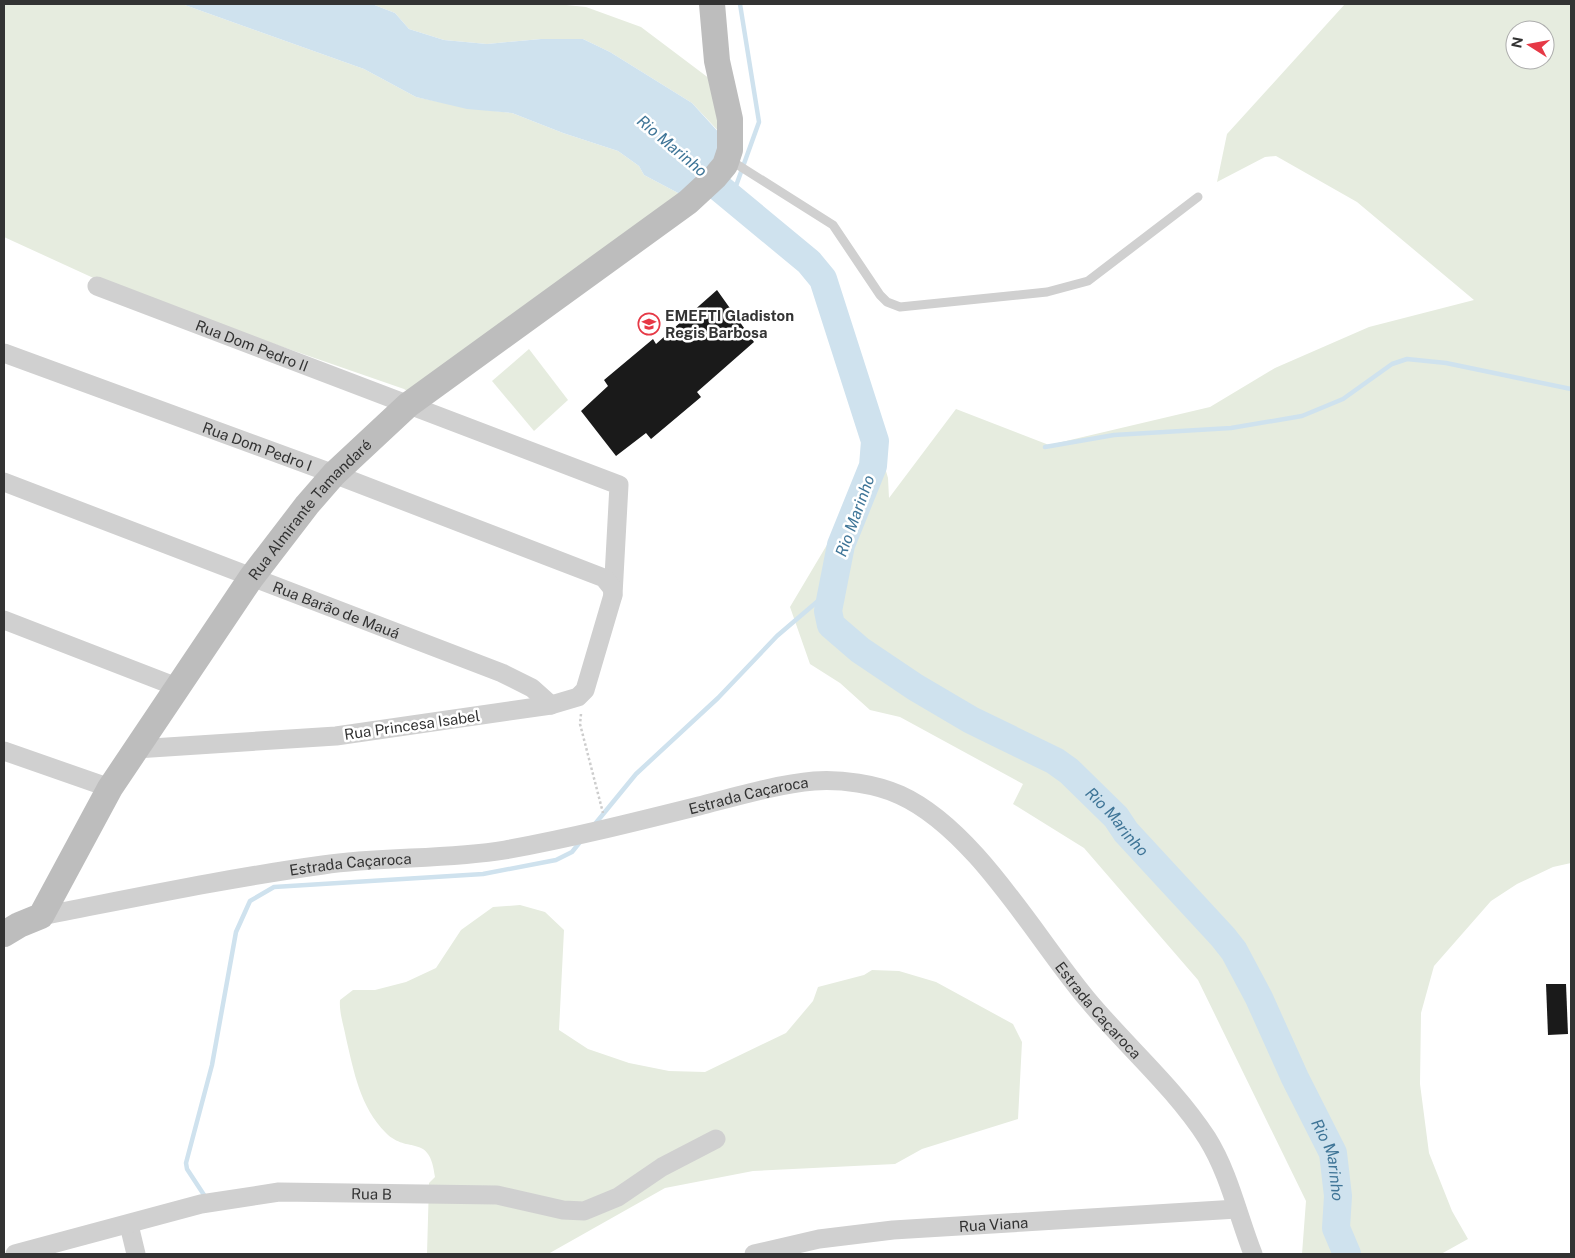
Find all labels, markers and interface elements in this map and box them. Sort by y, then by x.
north arrow [1505,20,1555,70]
text: N [1508,36,1526,49]
water label: Rio Marinho [633,111,711,181]
place label: EMEFTI Gladiston Regis Barbosa [665,307,794,341]
school or university icon: EMEFTI Gladiston Regis Barbosa [637,312,661,336]
street label: Rua Dom Pedro II [193,316,311,374]
street label: Rua Dom Pedro I [200,418,315,474]
street label: Rua Almirante Tamandaré [244,435,374,583]
water label: Rio Marinho [831,472,879,559]
street label: Rua Barão de Mauá [271,577,402,641]
street label: Rua Princesa Isabel [343,707,481,743]
street label: Estrada Caçaroca [687,773,809,817]
water label: Rio Marinho [1082,783,1153,860]
street label: Estrada Caçaroca [288,849,412,878]
street label: Estrada Caçaroca [1052,958,1145,1062]
water label: Rio Marinho [1308,1115,1348,1202]
street label: Rua B [351,1184,392,1202]
street label: Rua Viana [958,1213,1029,1234]

